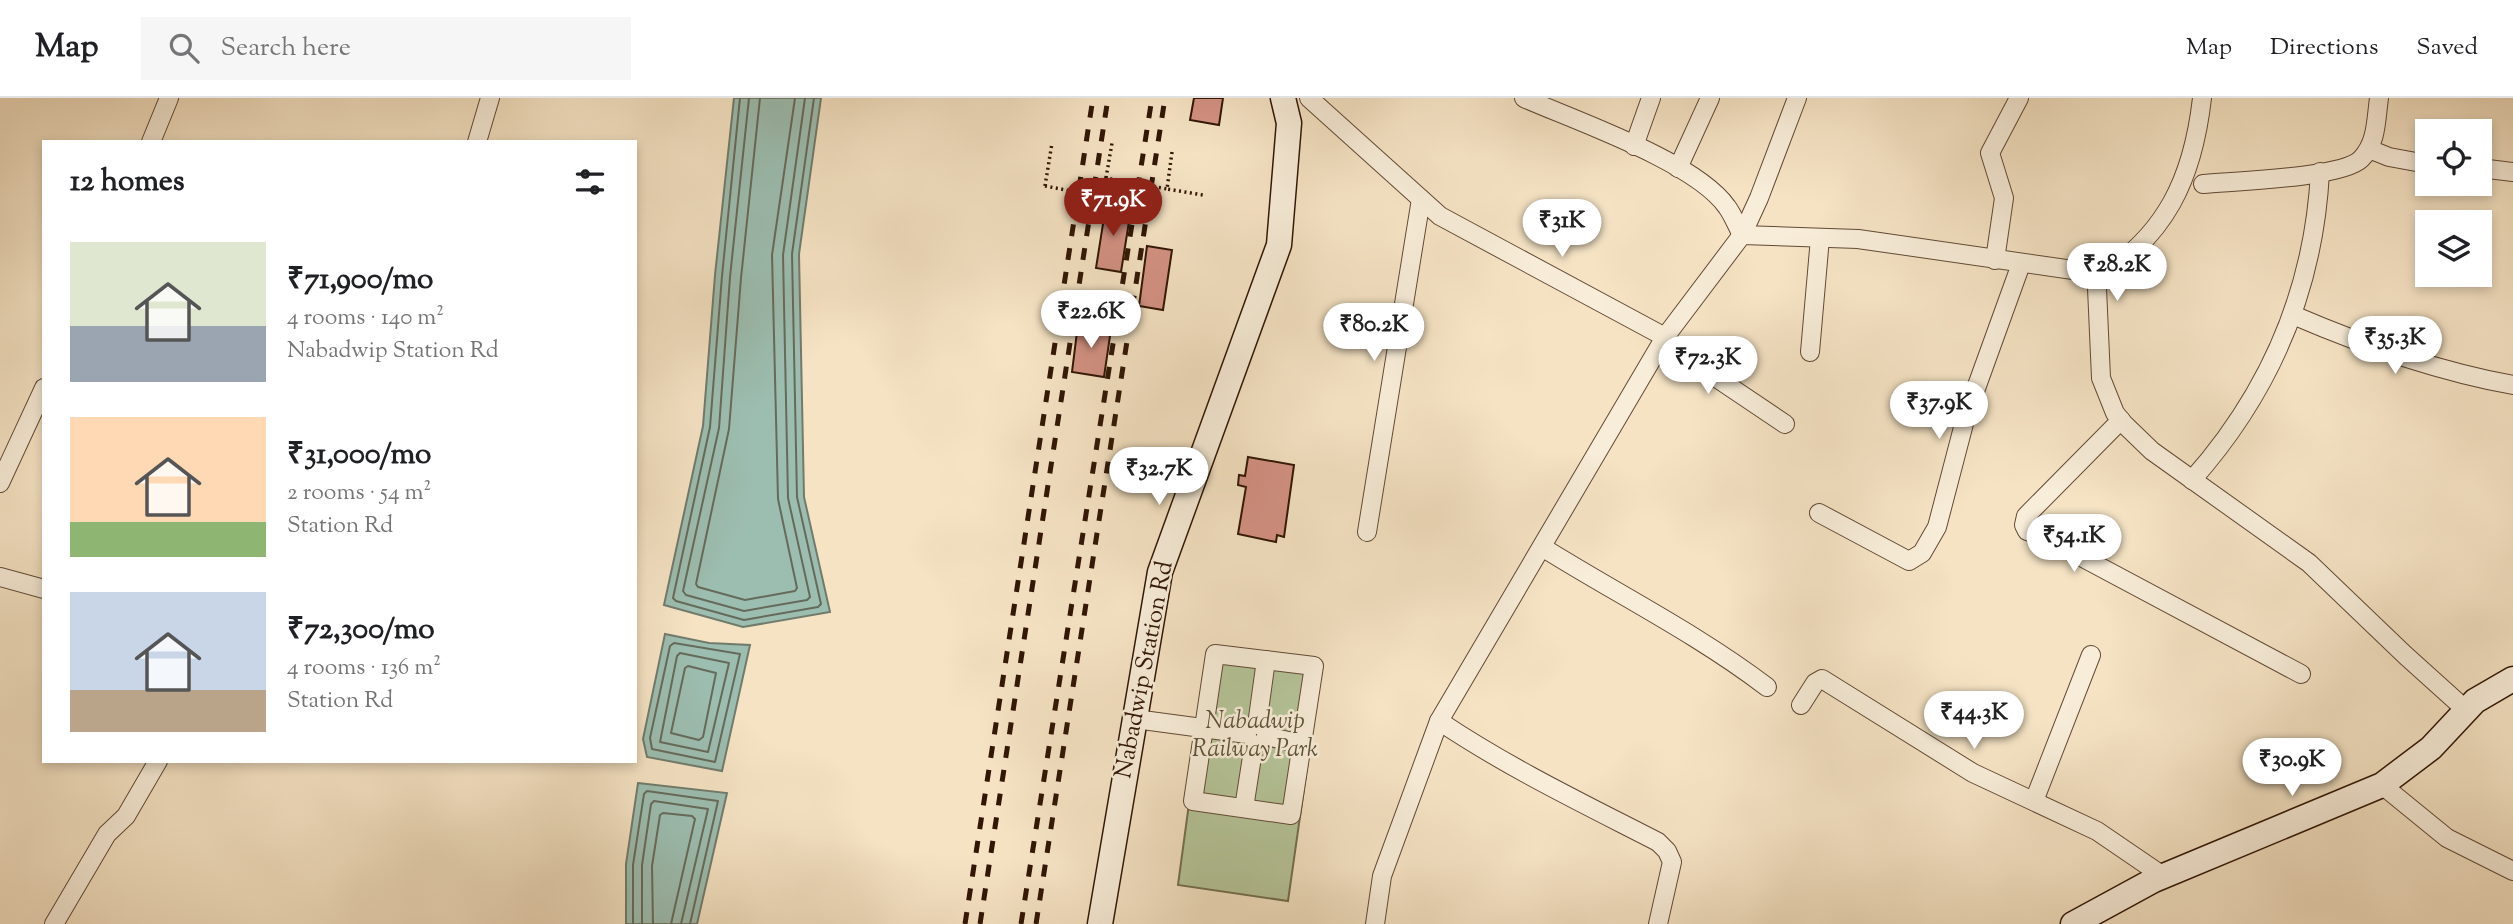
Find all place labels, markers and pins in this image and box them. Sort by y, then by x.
pin: ₹71.9K [1056,178,1170,238]
pin: ₹31K [1521,200,1603,259]
pin: ₹28.2K [2060,244,2174,303]
pin: ₹22.6K [1034,290,1148,350]
pin: ₹80.2K [1317,303,1431,363]
pin: ₹35.3K [2338,316,2452,376]
pin: ₹72.3K [1651,336,1765,396]
pin: ₹37.9K [1882,382,1996,441]
pin: ₹32.7K [1102,448,1216,507]
pin: ₹54.1K [2017,514,2131,574]
pin: ₹44.3K [1917,692,2031,751]
pin: ₹30.9K [2235,738,2349,798]

